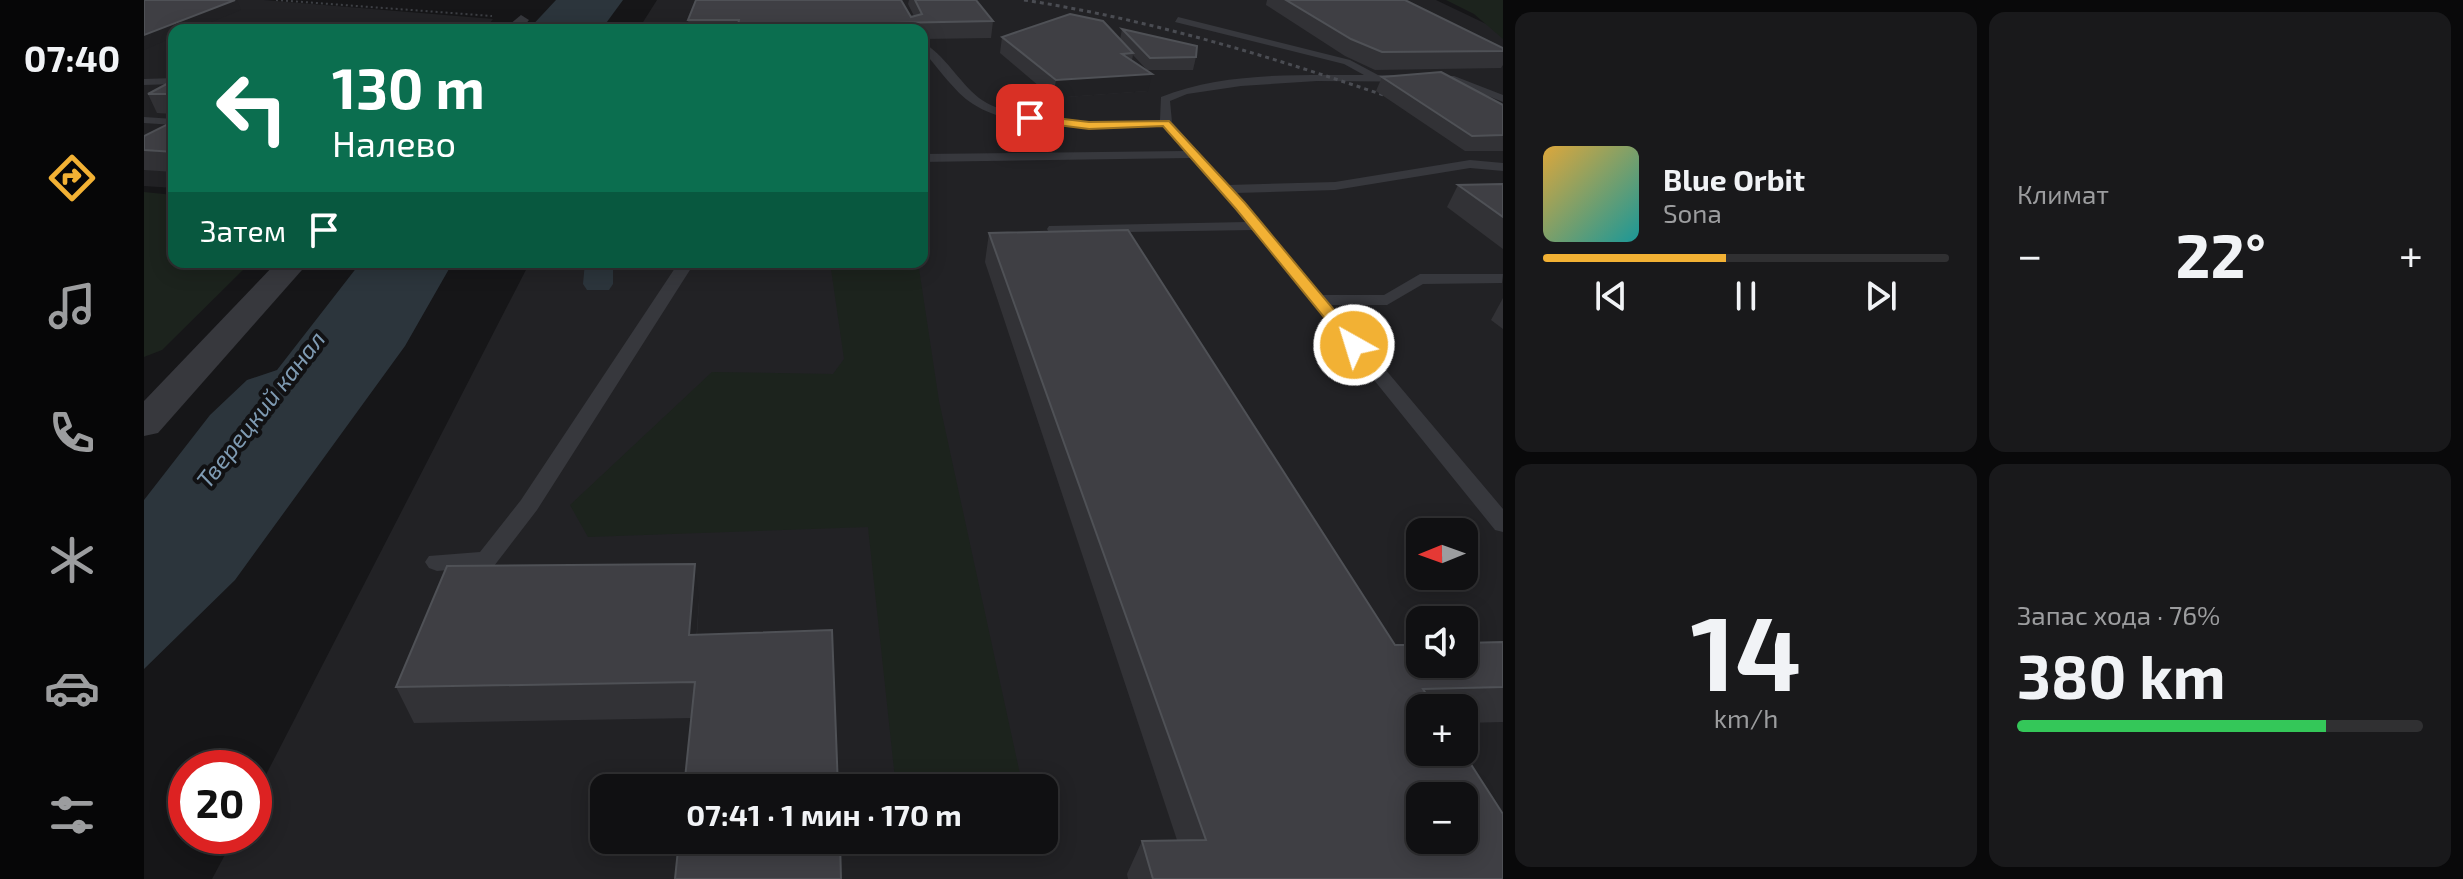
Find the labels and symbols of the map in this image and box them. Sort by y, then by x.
pin [996,84,1064,152]
position arrow [1312,303,1396,387]
water label: Тверецкий канал [190,325,330,493]
north arrow [1406,518,1478,590]
speed limit sign: 20 [168,750,272,854]

